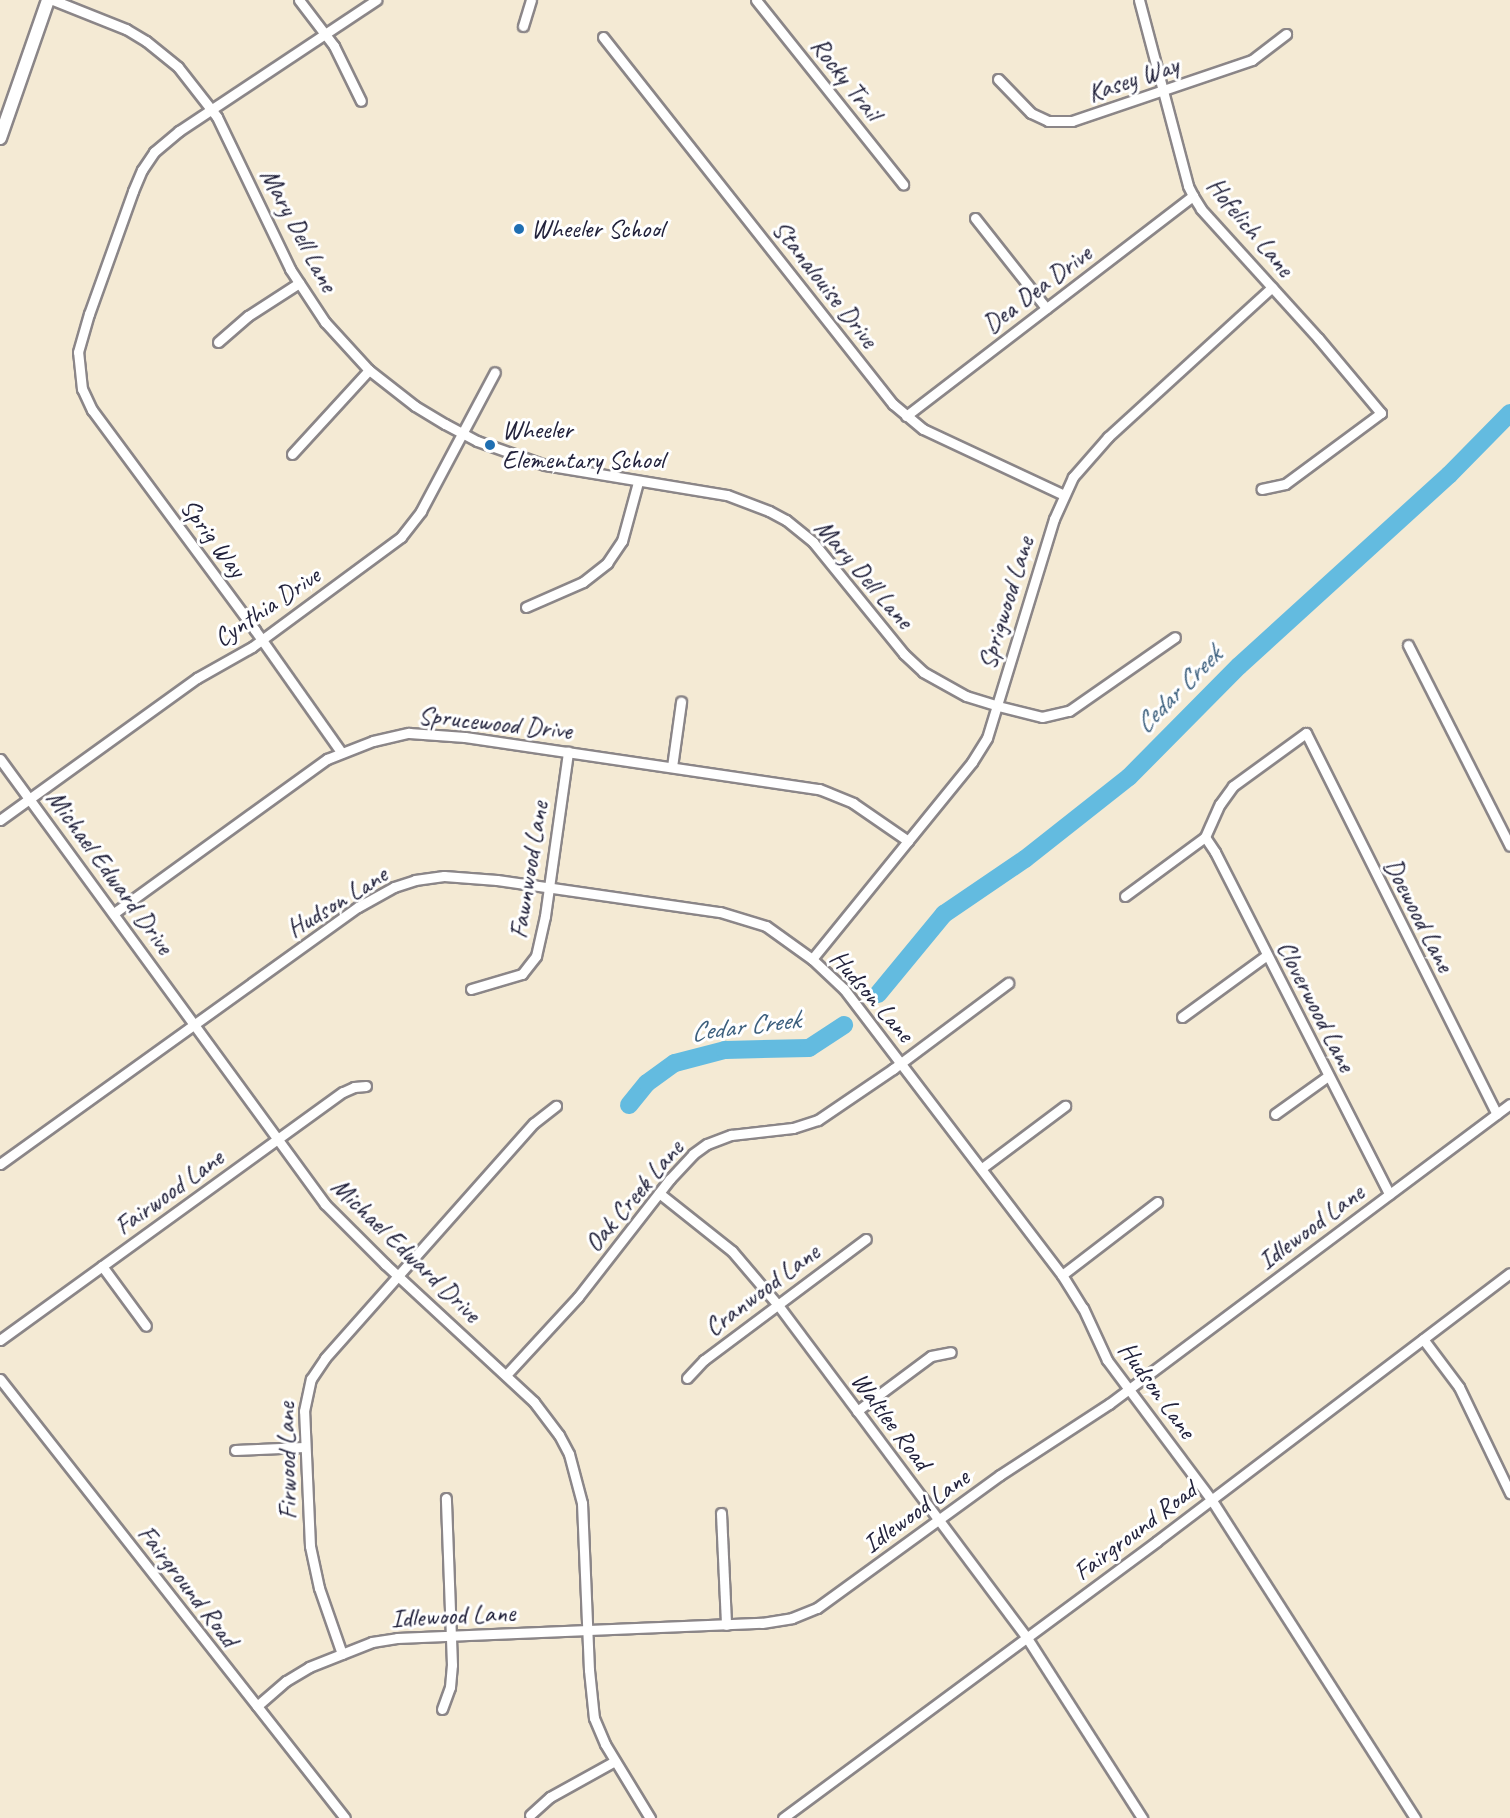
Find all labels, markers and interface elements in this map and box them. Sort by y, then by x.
street label: Rocky Trail [804,31,888,127]
street label: Kasey Way [1083,49,1183,109]
street label: Mary Dell Lane [253,163,345,297]
street label: Hofelich Lane [1200,171,1300,283]
place label: Wheeler School [531,213,664,245]
street label: Stanalouise Drive [765,214,885,354]
marker: Wheeler School [512,222,526,236]
street label: Dea Dea Drive [977,238,1097,340]
place label: Wheeler Elementary School [502,414,664,476]
marker: Wheeler Elementary School [483,438,497,452]
street label: Sprig Way [173,492,253,584]
street label: Mary Dell Lane [808,512,920,636]
street label: Sprigwood Lane [971,533,1041,673]
street label: Cynthia Drive [208,560,326,654]
water label: Cedar Creek [1128,640,1228,740]
street label: Sprucewood Drive [416,699,574,747]
street label: Michael Edward Drive [40,784,180,960]
street label: Fawnwood Lane [503,799,555,941]
street label: Doewood Lane [1377,853,1461,977]
street label: Hudson Lane [281,859,393,945]
street label: Cloverwood Lane [1270,935,1362,1077]
street label: Hudson Lane [823,943,921,1049]
water label: Cedar Creek [689,1003,801,1049]
street label: Oak Creek Lane [578,1134,690,1258]
street label: Fairwood Lane [108,1142,230,1242]
street label: Michael Edward Drive [325,1171,487,1329]
street label: Idlewood Lane [1252,1177,1370,1277]
street label: Cranwood Lane [699,1237,825,1343]
street label: Hudson Lane [1111,1335,1203,1445]
street label: Waltlee Road [844,1366,938,1476]
street label: Firwood Lane [270,1402,304,1520]
street label: Idlewood Lane [857,1462,975,1560]
street label: Fairground Road [1067,1475,1203,1587]
street label: Fairground Road [131,1519,245,1653]
street label: Idlewood Lane [390,1597,516,1635]

